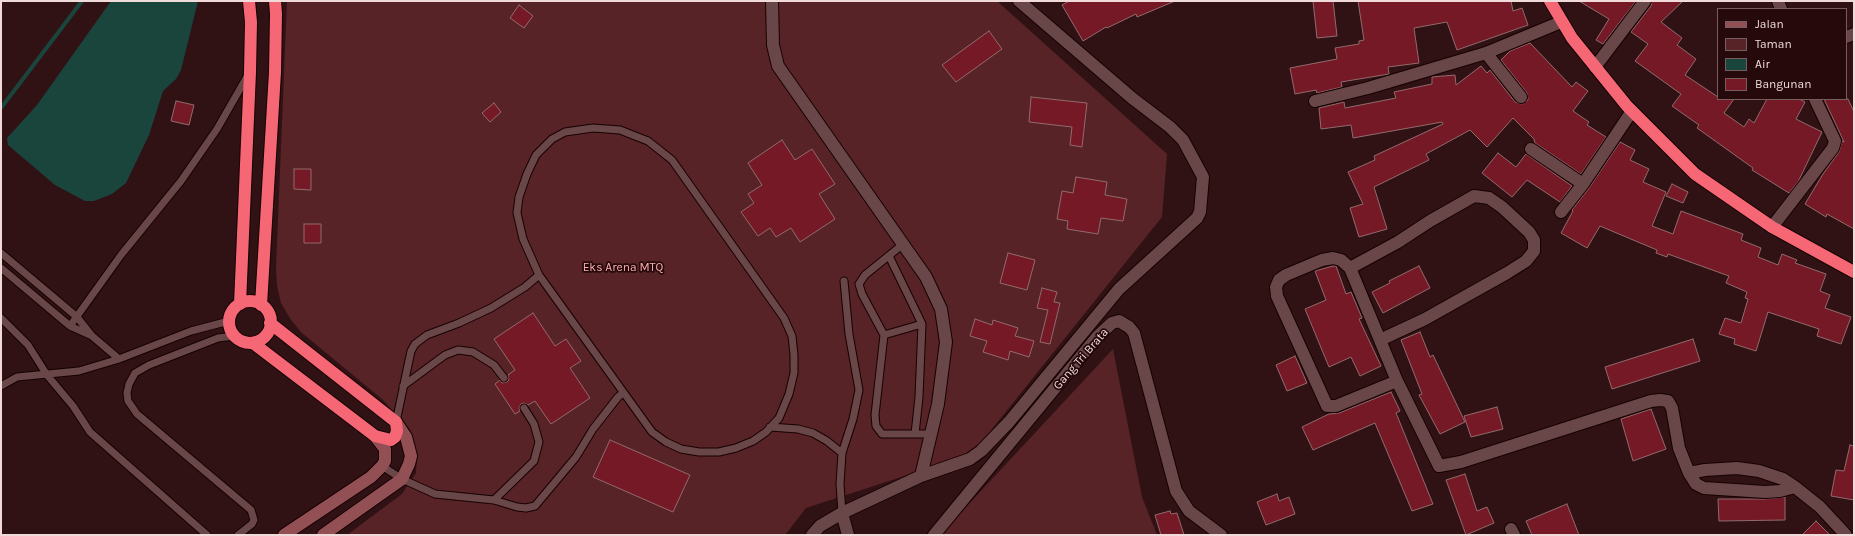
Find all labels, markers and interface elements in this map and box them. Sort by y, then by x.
legend [1717,8,1847,100]
text: Jalan [1755,17,1784,31]
text: Taman [1755,37,1792,51]
text: Air [1755,57,1770,71]
text: Bangunan [1755,77,1811,91]
park label: Eks Arena MTQ [583,261,663,275]
street label: Gang Tri Brata [1050,325,1112,393]

